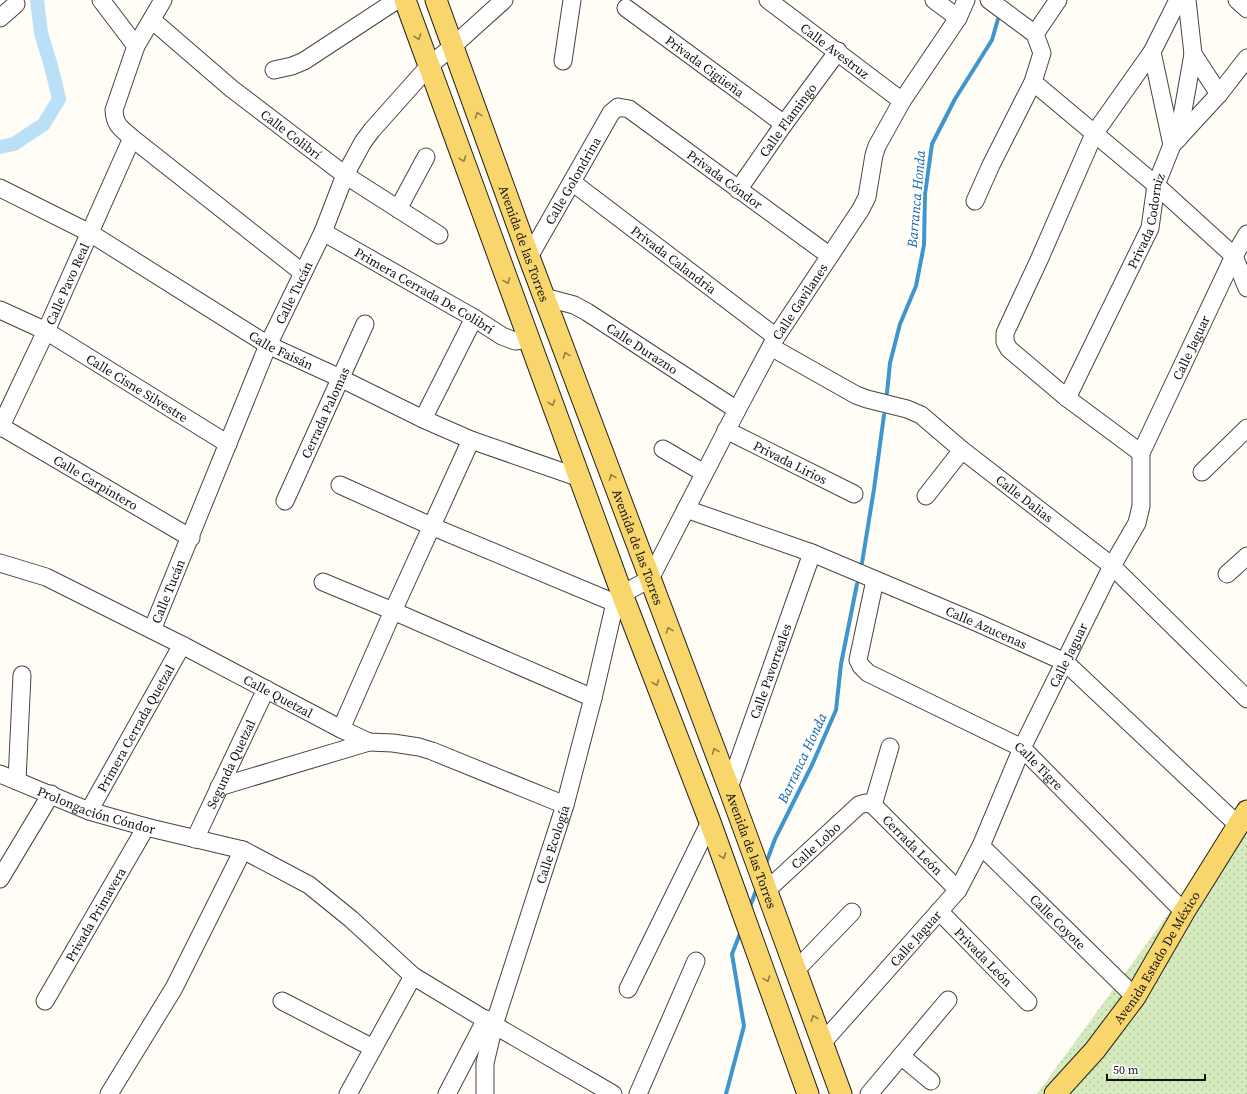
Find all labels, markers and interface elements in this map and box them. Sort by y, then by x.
street label: Calle Avestruz [797,19,873,82]
street label: Privada Cigüeña [662,32,748,101]
one-way arrow [414,33,422,40]
street label: Calle Flamingo [756,80,821,160]
street label: Calle Colibrí [257,106,325,163]
one-way arrow [474,112,483,119]
street label: Calle Golondrina [541,134,605,228]
street label: Privada Cóndor [683,146,766,213]
water label: Barranca Honda [902,149,930,250]
one-way arrow [458,155,466,162]
street label: Privada Codorniz [1123,171,1169,272]
street label: Avenida de las Torres [495,183,553,304]
street label: Privada Calandria [627,222,720,298]
street label: Calle Pavo Real [42,240,93,328]
street label: Primera Cerrada De Colibrí [351,244,497,338]
street label: Calle Tucán [271,258,316,327]
street label: Calle Gavilanes [768,260,832,343]
one-way arrow [503,277,511,284]
street label: Calle Jaguar [1169,312,1214,383]
street label: Calle Durazno [603,319,681,378]
street label: Calle Faisán [246,327,316,374]
street label: Calle Cisne Silvestre [83,350,191,426]
one-way arrow [562,352,570,359]
street label: Cerrada Palomas [297,364,354,461]
one-way arrow [547,399,556,406]
street label: Privada Lirios [750,437,830,488]
street label: Calle Carpintero [50,451,141,514]
street label: Calle Dalias [992,471,1057,527]
one-way arrow [608,474,616,481]
street label: Avenida de las Torres [608,487,667,608]
street label: Calle Tucán [148,557,189,626]
street label: Calle Azucenas [943,602,1030,653]
street label: Calle Jaguar [1045,620,1092,690]
street label: Calle Pavorreales [746,621,796,721]
one-way arrow [666,626,674,633]
street label: Primera Cerrada Quetzal [93,662,178,795]
street label: Calle Quetzal [240,671,316,722]
one-way arrow [652,679,660,686]
water label: Barranca Honda [772,709,832,807]
street label: Segunda Quetzal [203,717,259,811]
street label: Calle Tigre [1012,738,1067,794]
one-way arrow [712,748,720,755]
street label: Prolongación Cóndor [35,782,157,838]
street label: Avenida de las Torres [722,790,780,911]
street label: Calle Ecología [532,803,574,886]
street label: Cerrada León [879,811,946,879]
street label: Calle Lobo [787,818,844,873]
one-way arrow [718,853,726,860]
street label: Privada Primavera [62,864,130,965]
street label: Avenida Estado De México [1110,888,1204,1027]
street label: Calle Coyote [1026,891,1090,953]
street label: Calle Jaguar [886,906,945,970]
street label: Privada León [951,924,1016,990]
one-way arrow [762,975,770,982]
one-way arrow [810,1014,818,1021]
scale bar [1107,1056,1205,1082]
text: 50 m [1113,1062,1139,1078]

